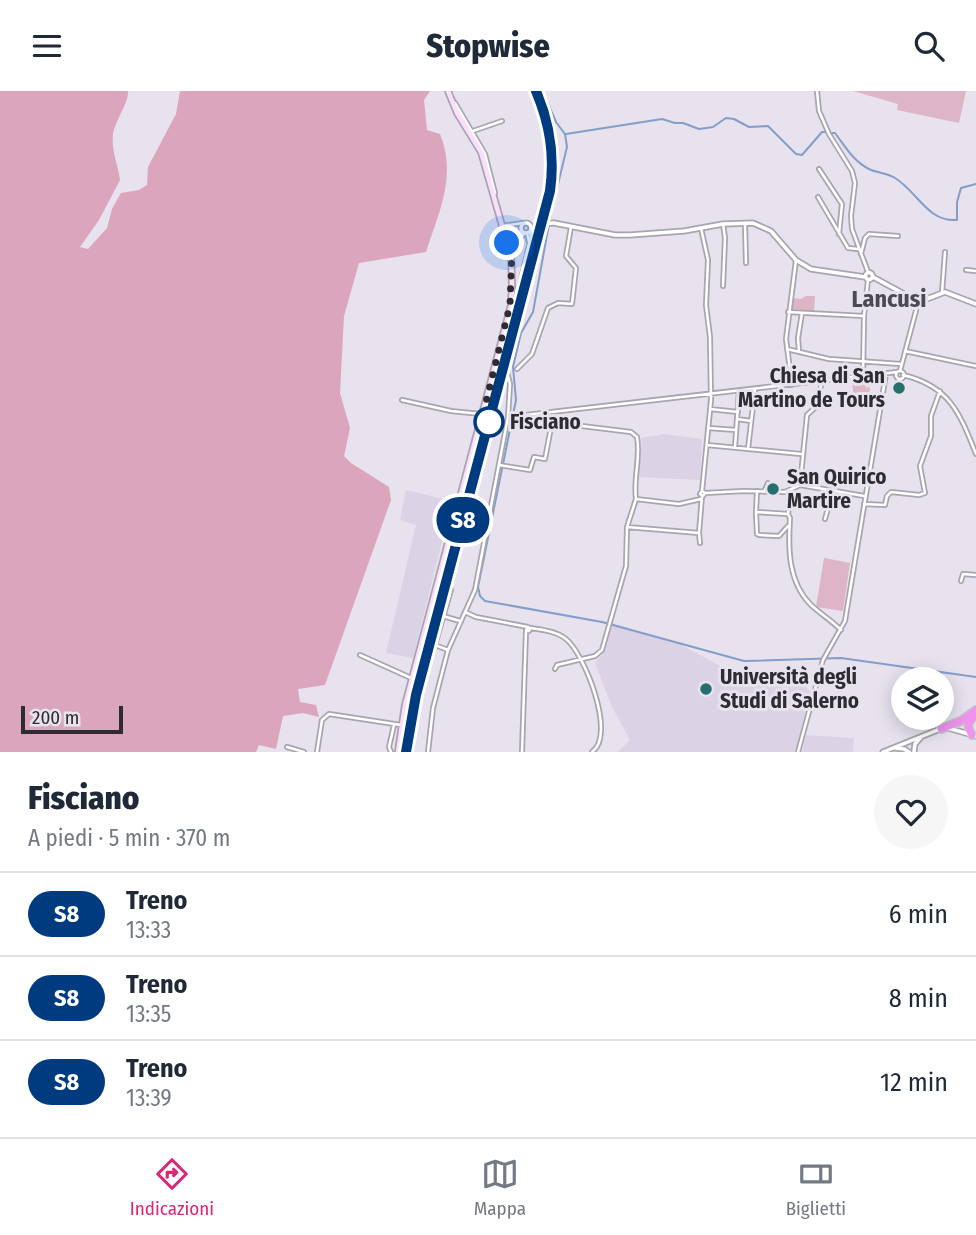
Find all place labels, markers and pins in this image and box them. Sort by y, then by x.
place label: Chiesa di San Martino de Tours [738,363,885,413]
marker: Chiesa di San Martino de Tours [891,380,907,396]
marker: Fisciano [474,407,504,437]
place label: Fisciano [510,409,581,435]
place label: San Quirico Martire [787,464,886,514]
marker: San Quirico Martire [765,481,781,497]
place label: Università degli Studi di Salerno [720,664,859,714]
marker: Università degli Studi di Salerno [698,681,714,697]

